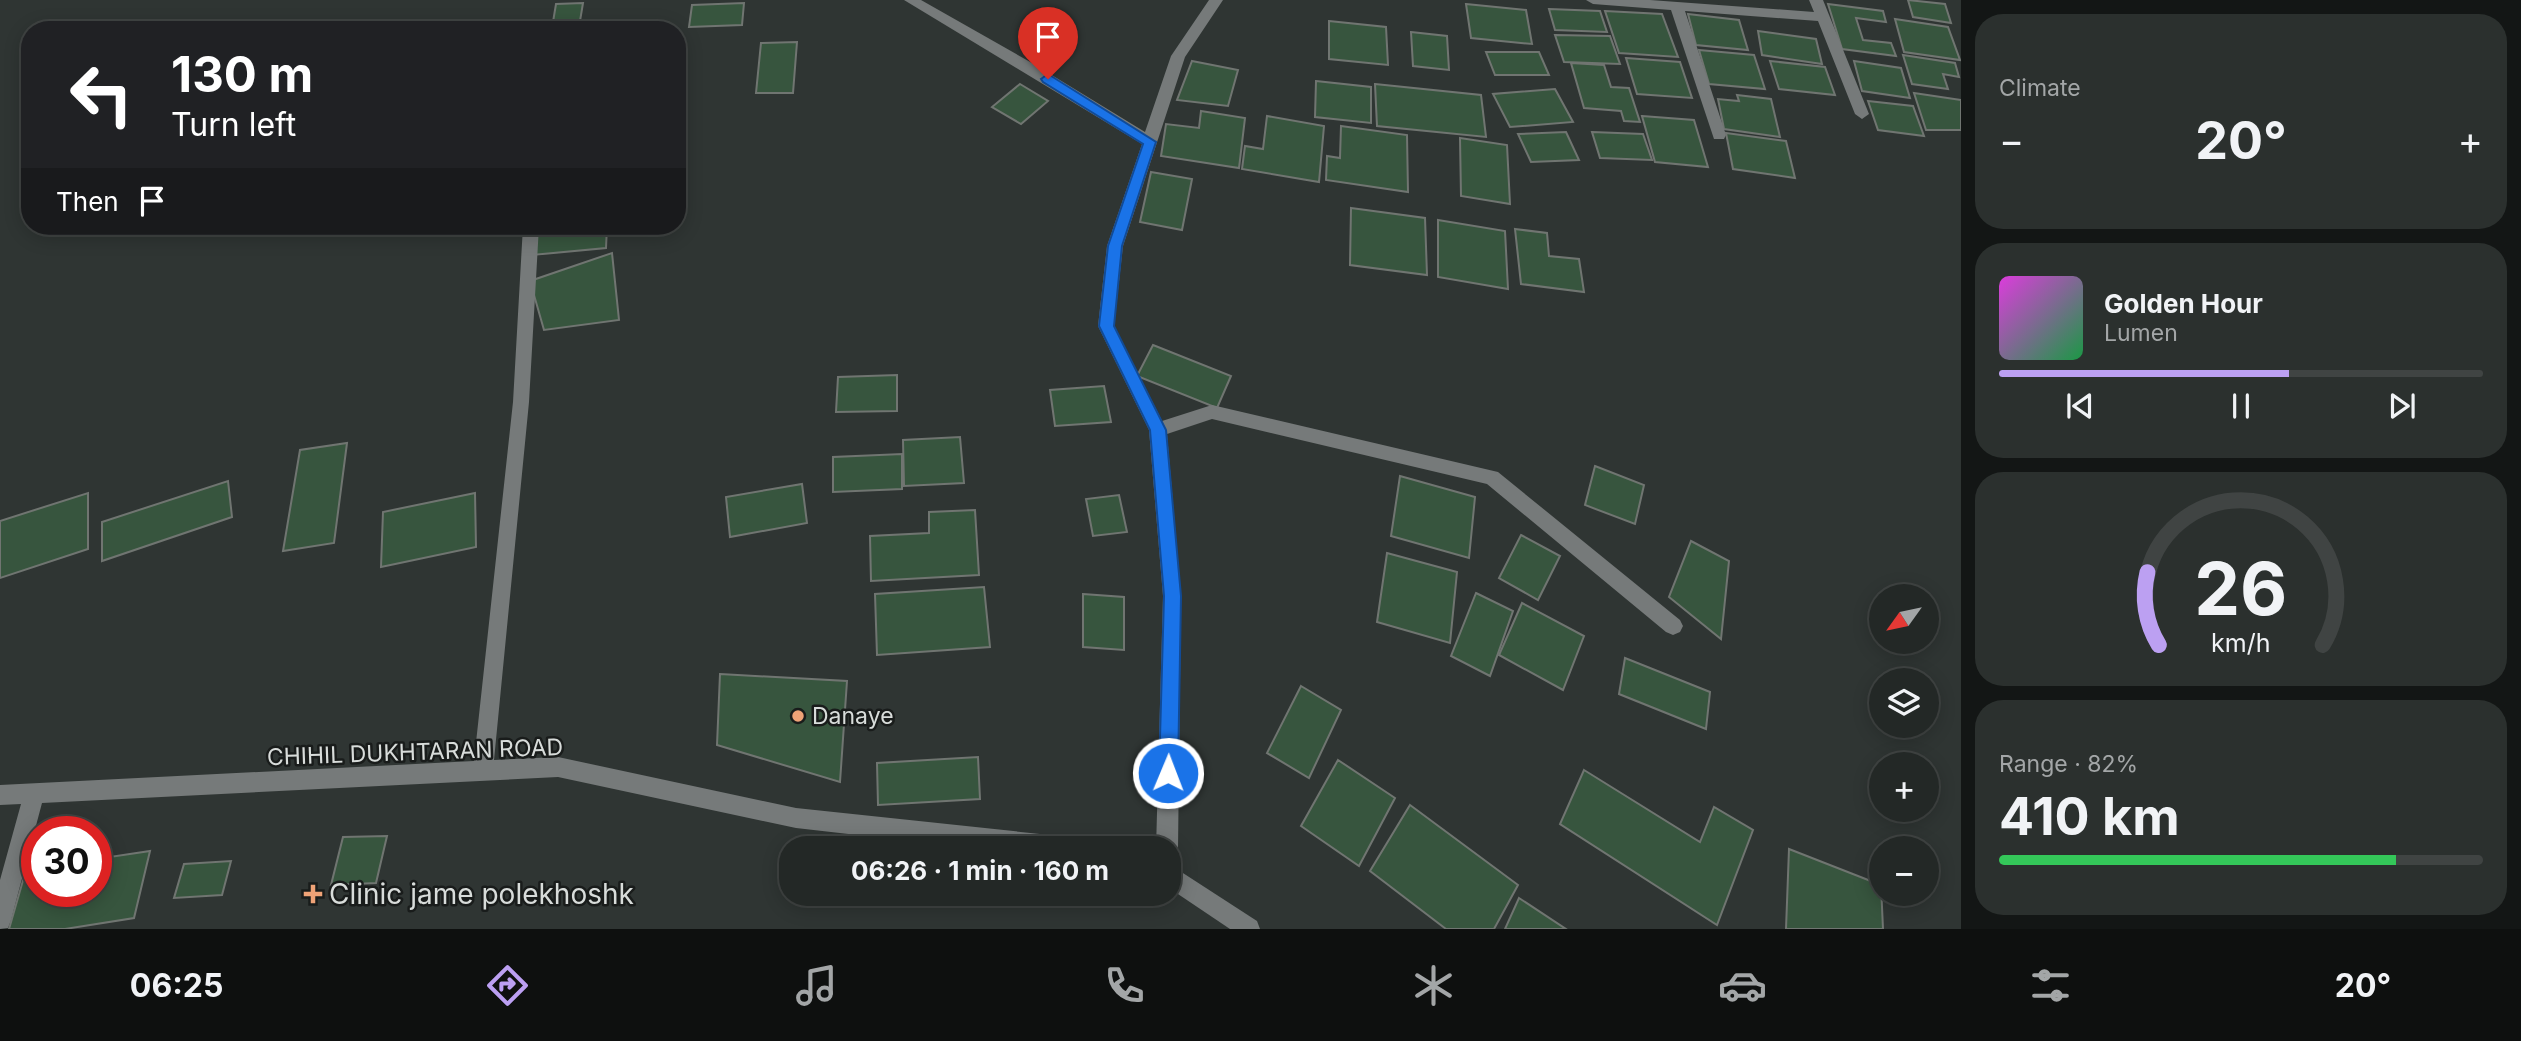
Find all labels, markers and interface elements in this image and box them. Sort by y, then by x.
pin [1018,7,1078,79]
icon: arrive [1029,18,1067,56]
text: 130 m [171,45,313,104]
icon: left [56,49,147,140]
text: Climate [1999,74,2081,102]
text: Turn left [171,105,296,144]
text: 20° [2195,109,2287,172]
text: − [1999,117,2024,163]
text: + [2458,117,2483,163]
icon: arrive [133,182,171,220]
text: Then [56,186,119,217]
text: Golden Hour [2104,288,2263,319]
text: Lumen [2104,319,2178,347]
icon: previous [2061,387,2099,425]
icon: pause [2222,387,2260,425]
icon: next [2383,387,2421,425]
text: 26 [2194,544,2288,633]
north arrow [1869,584,1939,654]
map controls [1869,584,1939,906]
text: km/h [2211,628,2271,658]
button: layers [1869,668,1939,738]
place label: Danaye [812,702,894,730]
marker: Danaye [790,708,806,724]
street label: CHIHIL DUKHTARAN ROAD [266,733,564,771]
position arrow [1131,736,1205,810]
text: Range · 82% [1999,750,2138,778]
button: + [1869,752,1939,822]
text: 410 km [1999,785,2180,848]
speed limit sign: 30 [21,816,112,907]
button: − [1869,836,1939,906]
text: 06:26 · 1 min · 160 m [851,855,1109,886]
place label: Clinic jame polekhoshk [329,877,634,911]
marker: Clinic jame polekhoshk [303,884,323,904]
icon: directions [483,961,532,1010]
icon: music [792,961,841,1010]
icon: phone [1100,961,1149,1010]
icon: climate [1409,961,1458,1010]
icon: car [1718,961,1767,1010]
icon: filters [2026,961,2075,1010]
text: 06:25 [130,966,223,1005]
text: 20° [2335,966,2391,1005]

